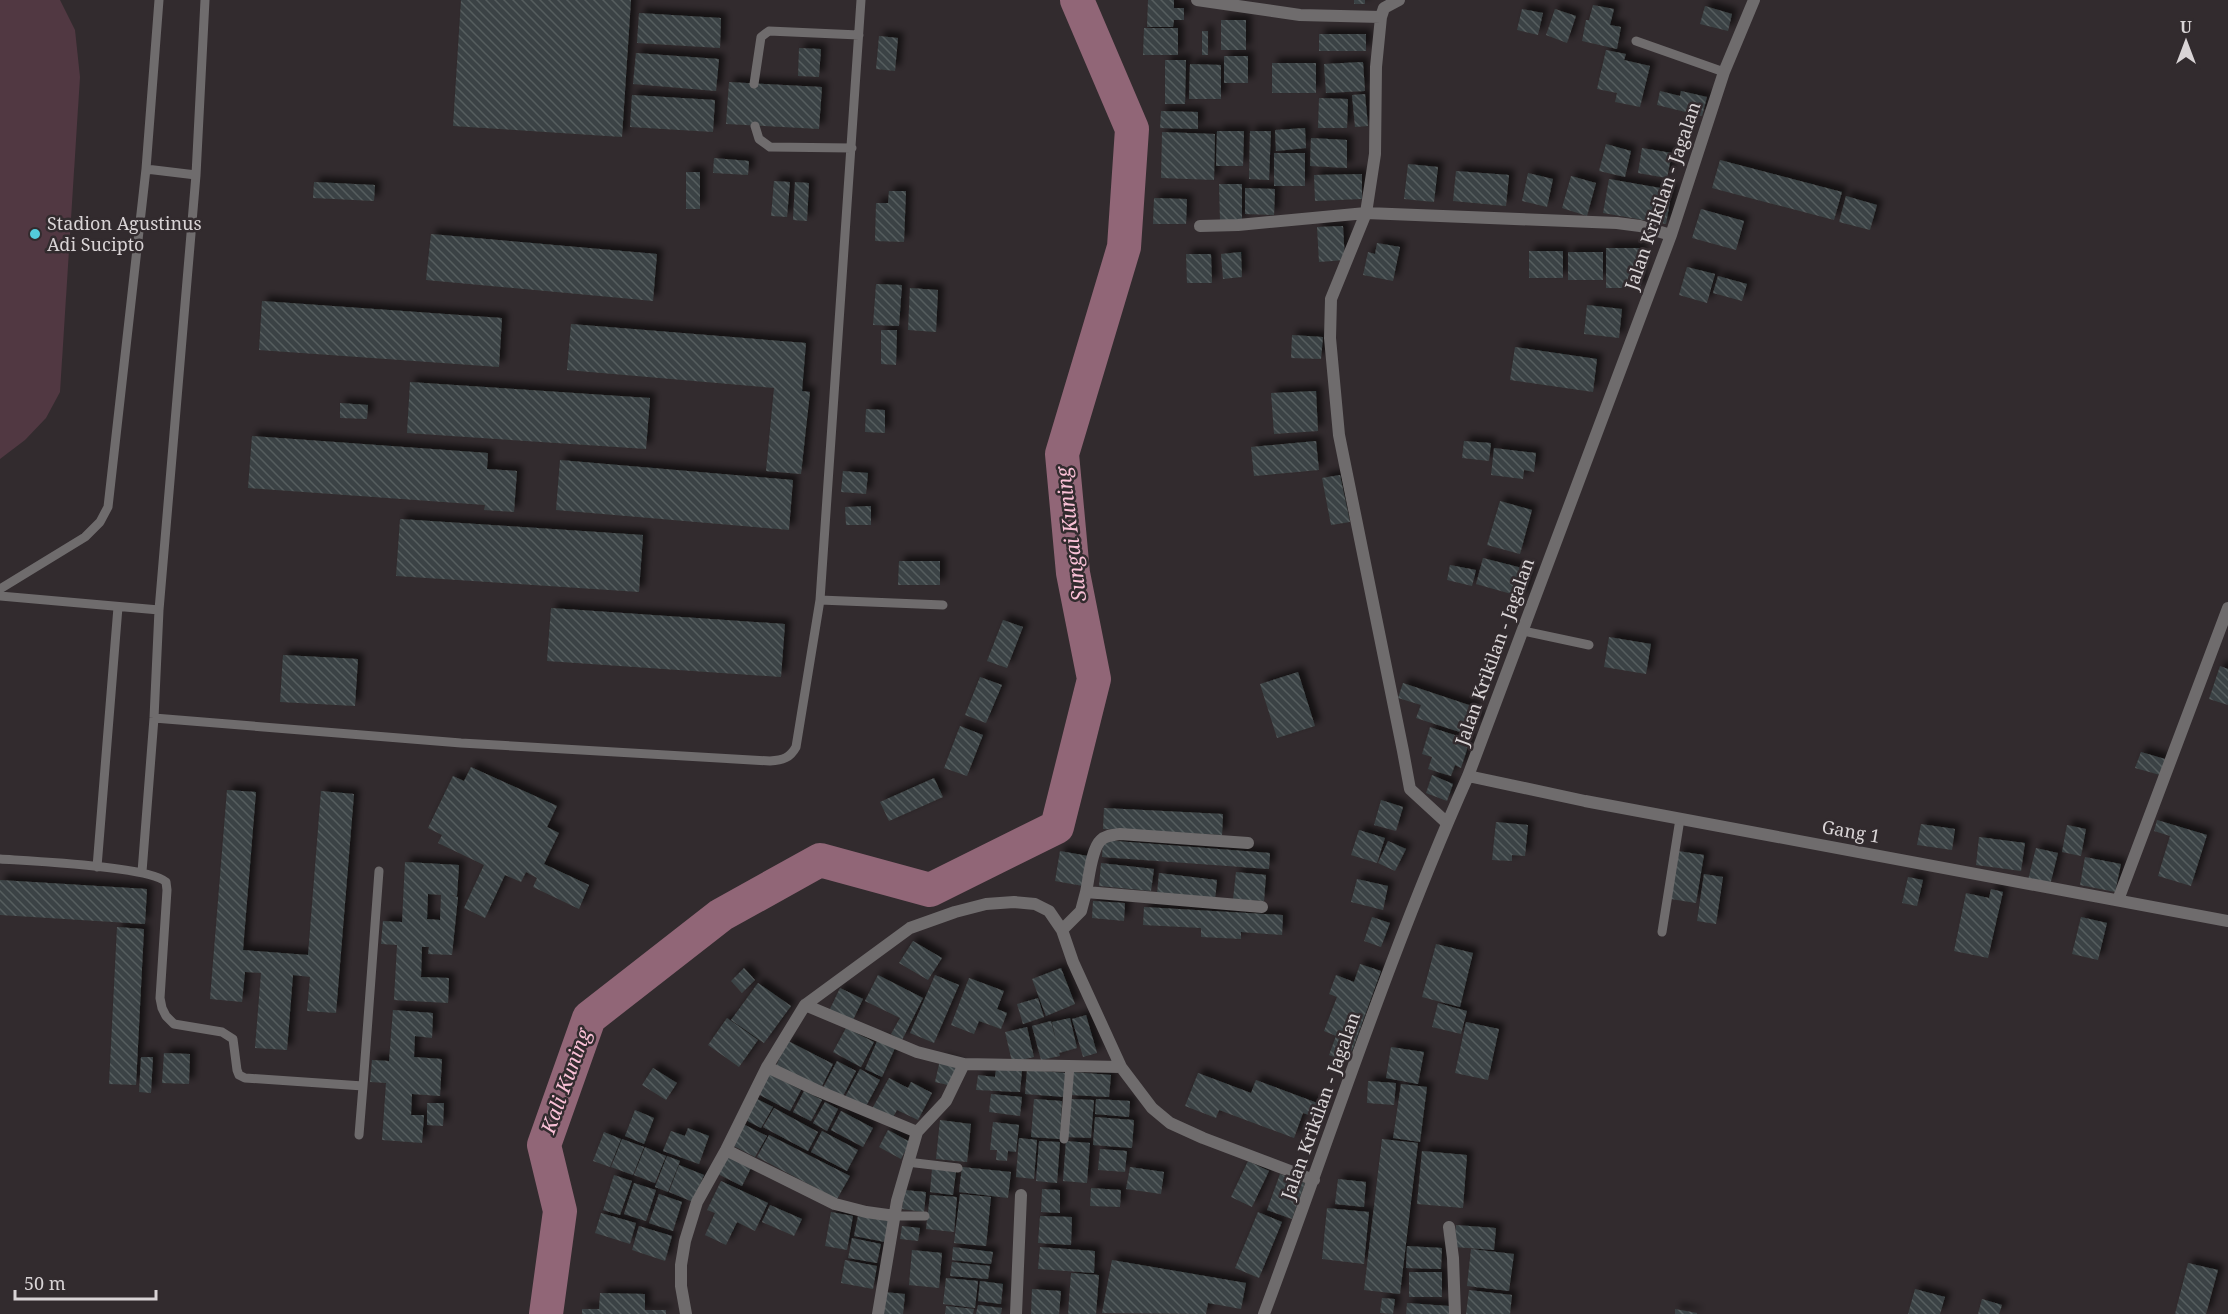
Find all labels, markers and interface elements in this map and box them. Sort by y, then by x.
north arrow [2156,12,2216,72]
text: U [2180,16,2192,38]
street label: Jalan Krikilan - Jagalan [1618,98,1706,294]
place label: Stadion Agustinus Adi Sucipto [47,211,202,256]
marker: Stadion Agustinus Adi Sucipto [28,227,42,241]
water label: Sungai Kuning [1049,464,1092,603]
street label: Jalan Krikilan - Jagalan [1449,554,1539,750]
street label: Gang 1 [1820,814,1882,848]
street label: Jalan Krikilan - Jagalan [1275,1008,1365,1204]
water label: Kali Kuning [534,1024,597,1138]
scale bar [15,1263,156,1301]
text: 50 m [24,1271,66,1295]

